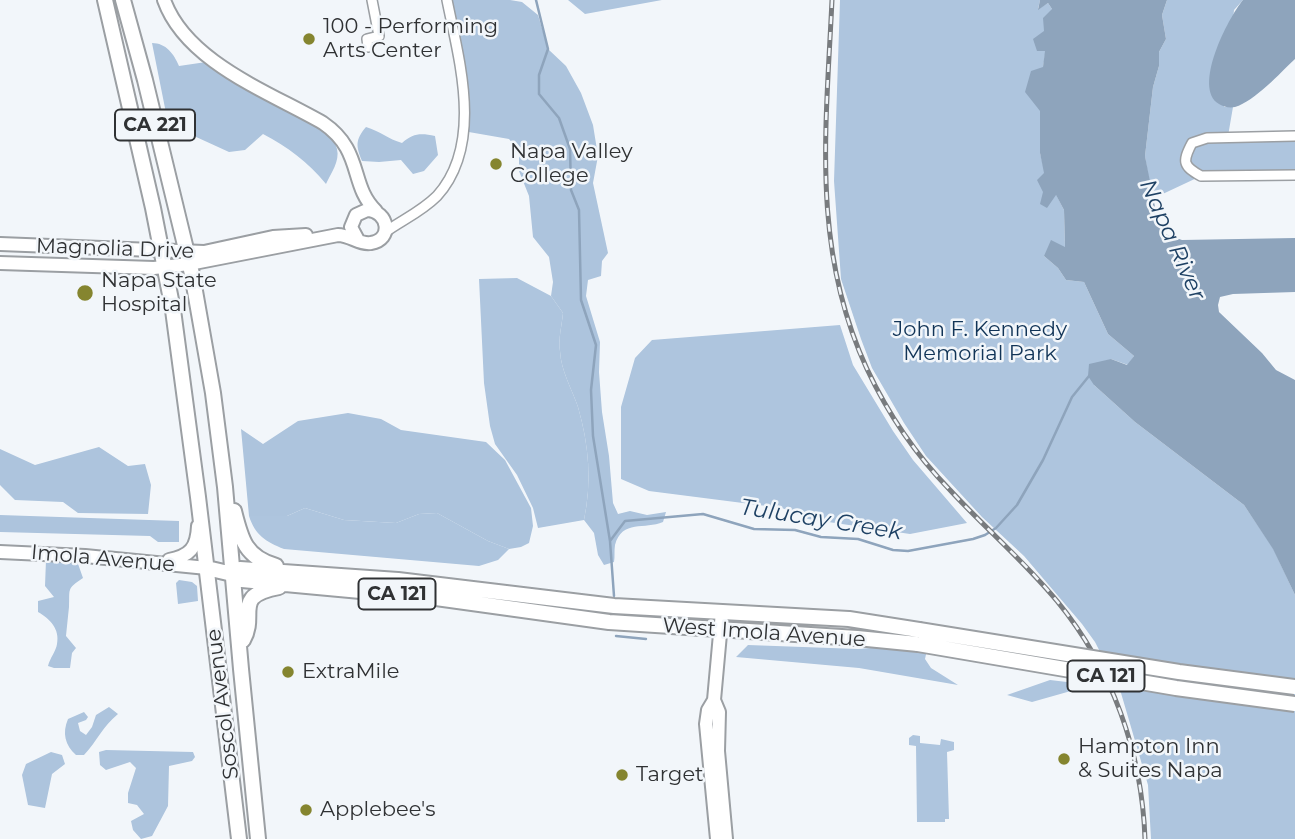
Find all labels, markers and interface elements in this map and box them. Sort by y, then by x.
place label: 100 - Performing Arts Center [323,14,498,64]
marker: 100 - Performing Arts Center [301,31,317,47]
road number: CA 221 [115,110,195,140]
place label: Napa Valley College [510,139,633,189]
marker: Napa Valley College [488,156,504,172]
water label: Napa River [1133,175,1211,305]
street label: Magnolia Drive [35,234,195,264]
place label: Napa State Hospital [101,268,217,318]
marker: Napa State Hospital [75,283,95,303]
park label: John F. Kennedy Memorial Park [893,317,1067,367]
water label: Tulucay Creek [738,494,904,546]
street label: Imola Avenue [30,540,176,578]
road number: CA 121 [358,579,436,610]
street label: West Imola Avenue [662,613,866,653]
street label: Soscol Avenue [201,627,245,781]
place label: ExtraMile [302,659,399,685]
road number: CA 121 [1068,660,1144,692]
marker: ExtraMile [280,664,296,680]
place label: Hampton Inn & Suites Napa [1078,734,1223,784]
marker: Hampton Inn & Suites Napa [1056,751,1072,767]
place label: Target [636,762,704,788]
marker: Target [614,767,630,783]
place label: Applebee's [320,797,435,823]
marker: Applebee's [298,802,314,818]

